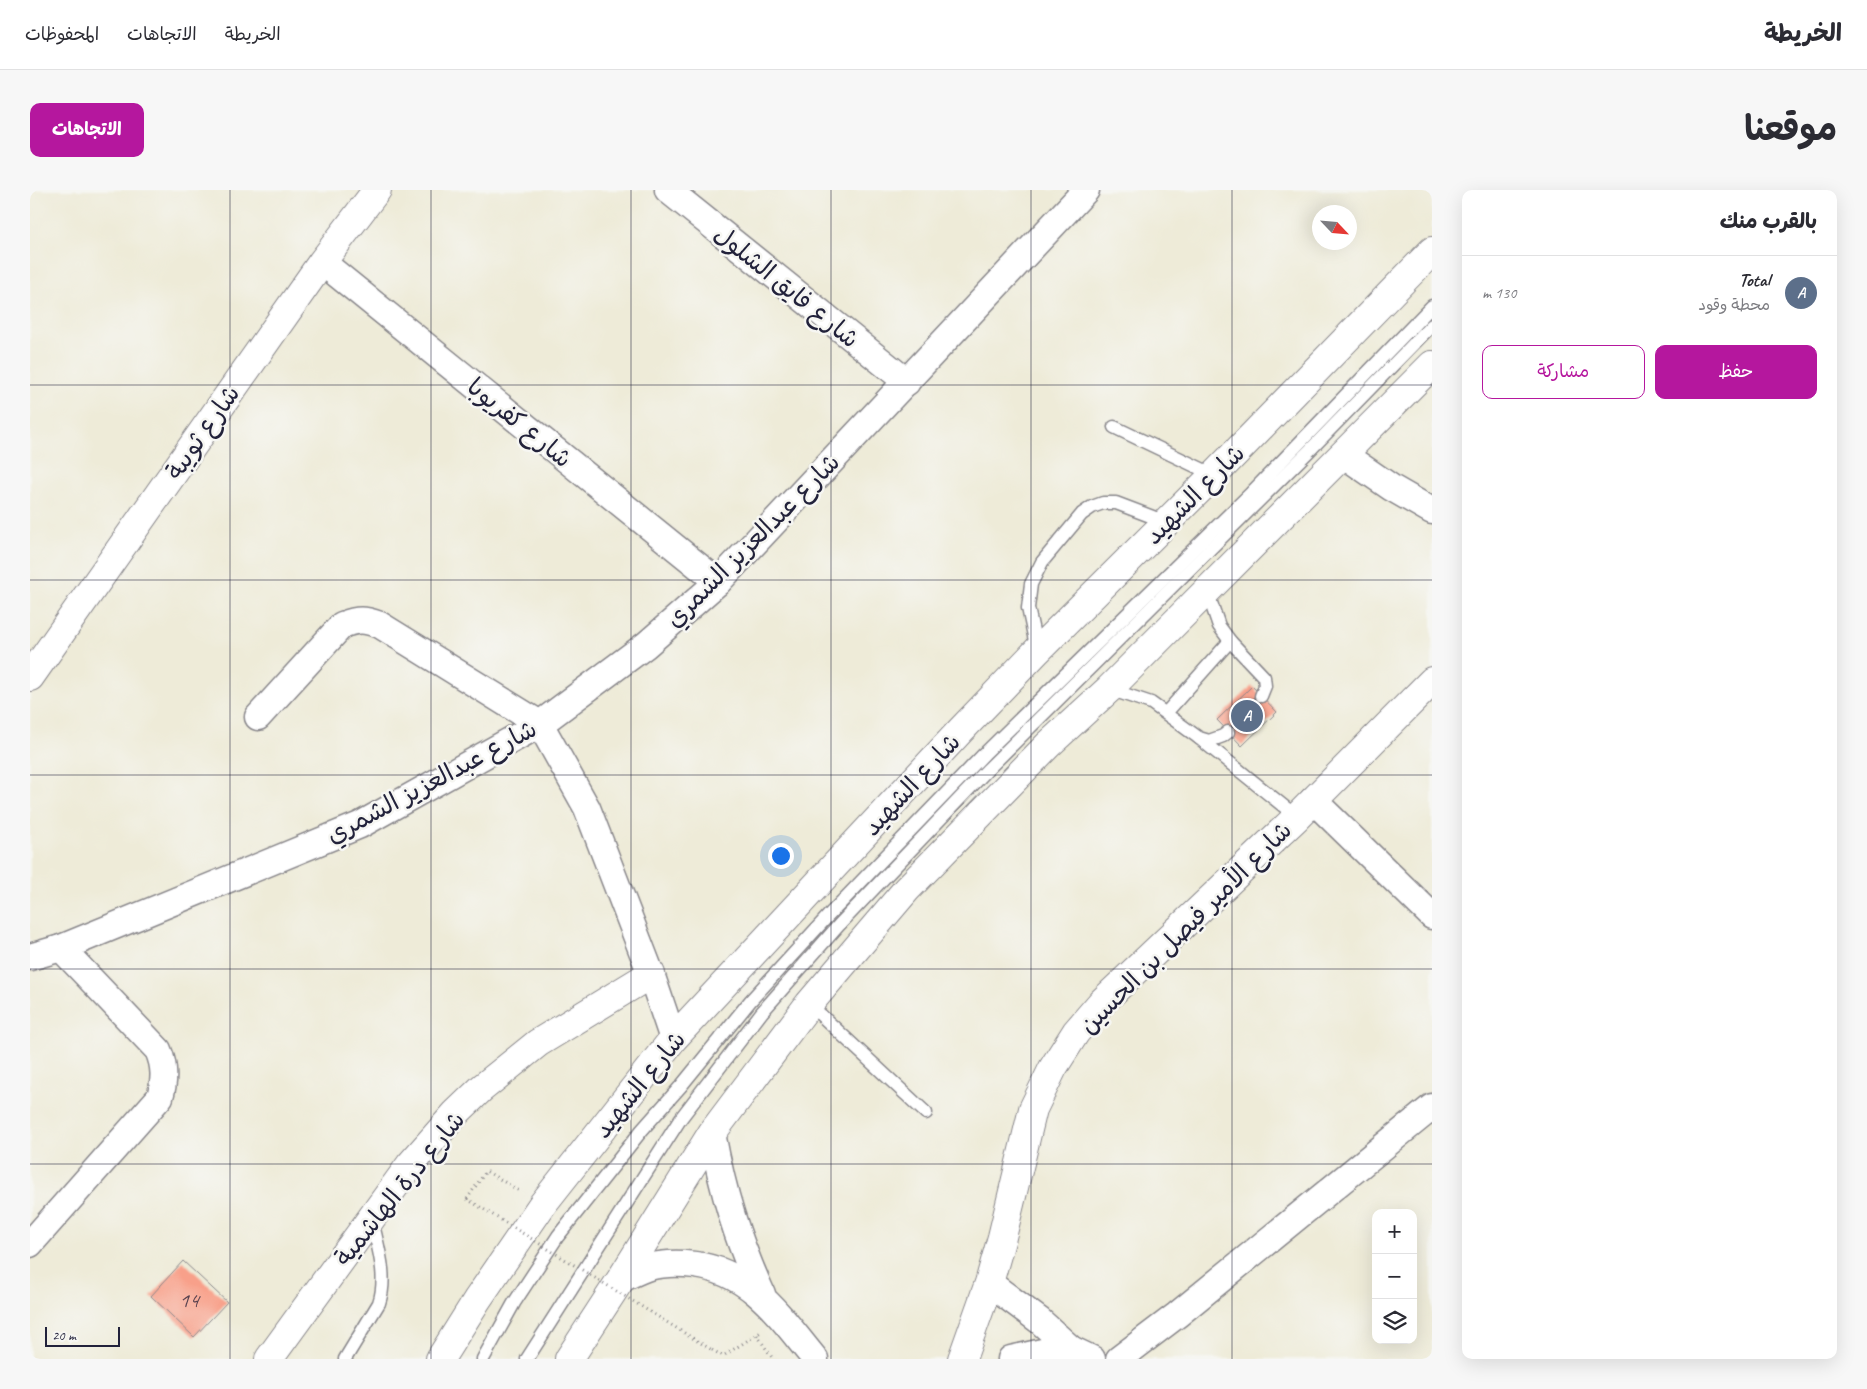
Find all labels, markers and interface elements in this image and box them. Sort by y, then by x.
text: الخريطة [1764,18,1842,48]
text: المحفوظات [25,23,99,45]
text: الاتجاهات [127,23,197,45]
text: الخريطة [225,23,281,45]
button: الاتجاهات [30,103,144,157]
text: موقعنا [1744,106,1837,151]
north arrow [1312,205,1357,250]
text: بالقرب منك [1720,208,1817,234]
street label: شارع فايق الشلول [707,218,866,356]
text: Total [1739,268,1770,292]
text: 130 m [1482,283,1516,303]
text: A [1797,283,1805,303]
text: محطة وقود [1698,295,1770,315]
button: مشاركة [1482,345,1645,399]
button: حفظ [1655,345,1817,399]
street label: شارع كفريوبا [460,371,578,476]
street label: شارع ثويبة [159,379,248,487]
street label: شارع الشهيد [1138,438,1252,552]
street label: شارع عبدالعزيز الشمري [659,447,848,636]
pin: A [1231,697,1263,735]
street label: شارع عبدالعزيز الشمري [321,713,543,853]
street label: شارع الشهيد [856,726,968,844]
street label: شارع الأمير فيصل بن الحسين [1071,813,1300,1042]
your location [768,843,794,869]
street label: شارع الشهيد [587,1024,694,1146]
street label: شارع درة الهاشمية [327,1105,473,1273]
map controls [1372,1209,1417,1344]
button: + [1372,1209,1417,1254]
button: − [1372,1254,1417,1299]
house number: 14 [179,1286,201,1314]
button: layers [1372,1299,1417,1344]
scale bar [45,1324,120,1347]
text: 20 m [52,1327,76,1344]

